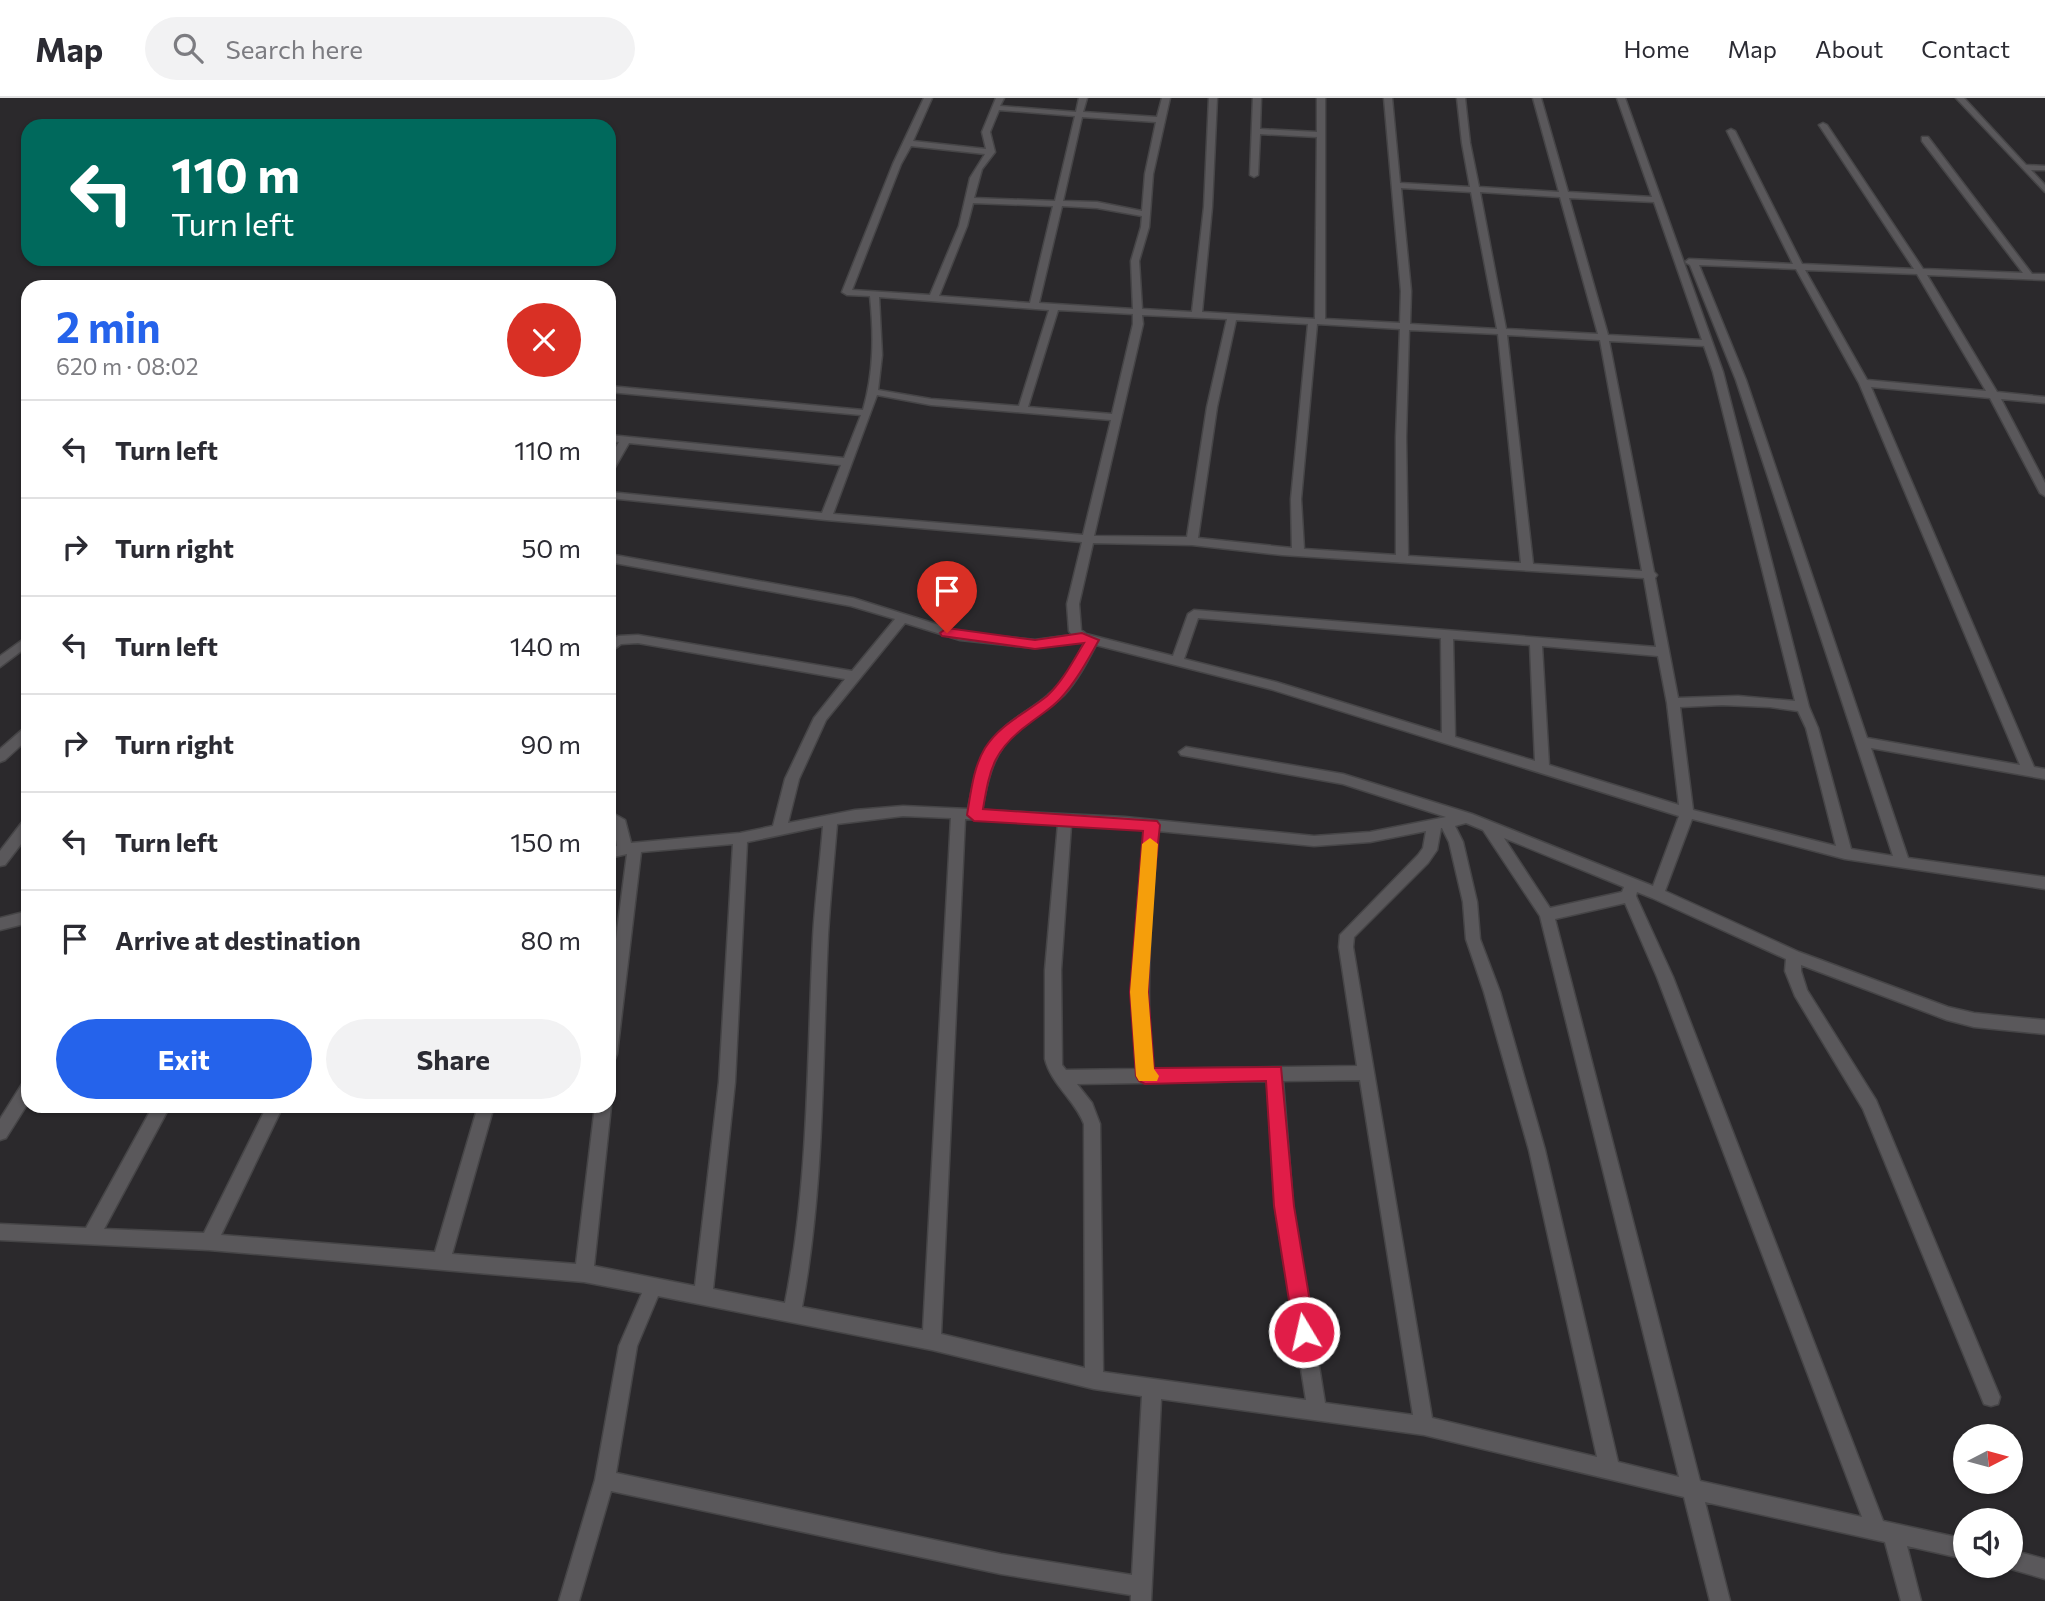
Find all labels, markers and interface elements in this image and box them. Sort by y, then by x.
search box [145,17,635,80]
text: Map [35,28,103,69]
icon: search [169,29,207,67]
text: Search here [225,33,363,64]
text: Home [1624,34,1690,63]
text: Map [1728,34,1777,63]
text: About [1815,34,1883,63]
text: Contact [1921,34,2010,63]
text: 110 m [171,143,300,203]
icon: left [56,147,147,238]
text: Turn left [171,203,295,243]
text: 2 min [56,300,161,352]
button: close [507,303,581,377]
text: 620 m · 08:02 [56,352,198,380]
icon: left [56,430,94,468]
text: Turn left [115,434,218,465]
text: 110 m [514,434,581,465]
icon: right [56,528,94,566]
text: Turn right [115,532,234,563]
text: 50 m [521,532,581,563]
pin [917,561,977,633]
icon: arrive [928,572,966,610]
icon: left [56,626,94,664]
text: Turn left [115,630,218,661]
text: 140 m [510,630,581,661]
icon: right [56,724,94,762]
text: Turn right [115,728,234,759]
text: 90 m [521,728,581,759]
icon: left [56,822,94,860]
text: Turn left [115,826,218,857]
text: 150 m [510,826,581,857]
icon: arrive [56,920,94,958]
text: Arrive at destination [115,924,361,955]
text: 80 m [521,924,581,955]
button: Exit [56,1019,312,1099]
button: Share [326,1019,581,1099]
position arrow [1267,1295,1341,1369]
north arrow [1953,1424,2023,1494]
map controls [1953,1424,2023,1578]
button: sound [1953,1508,2023,1578]

